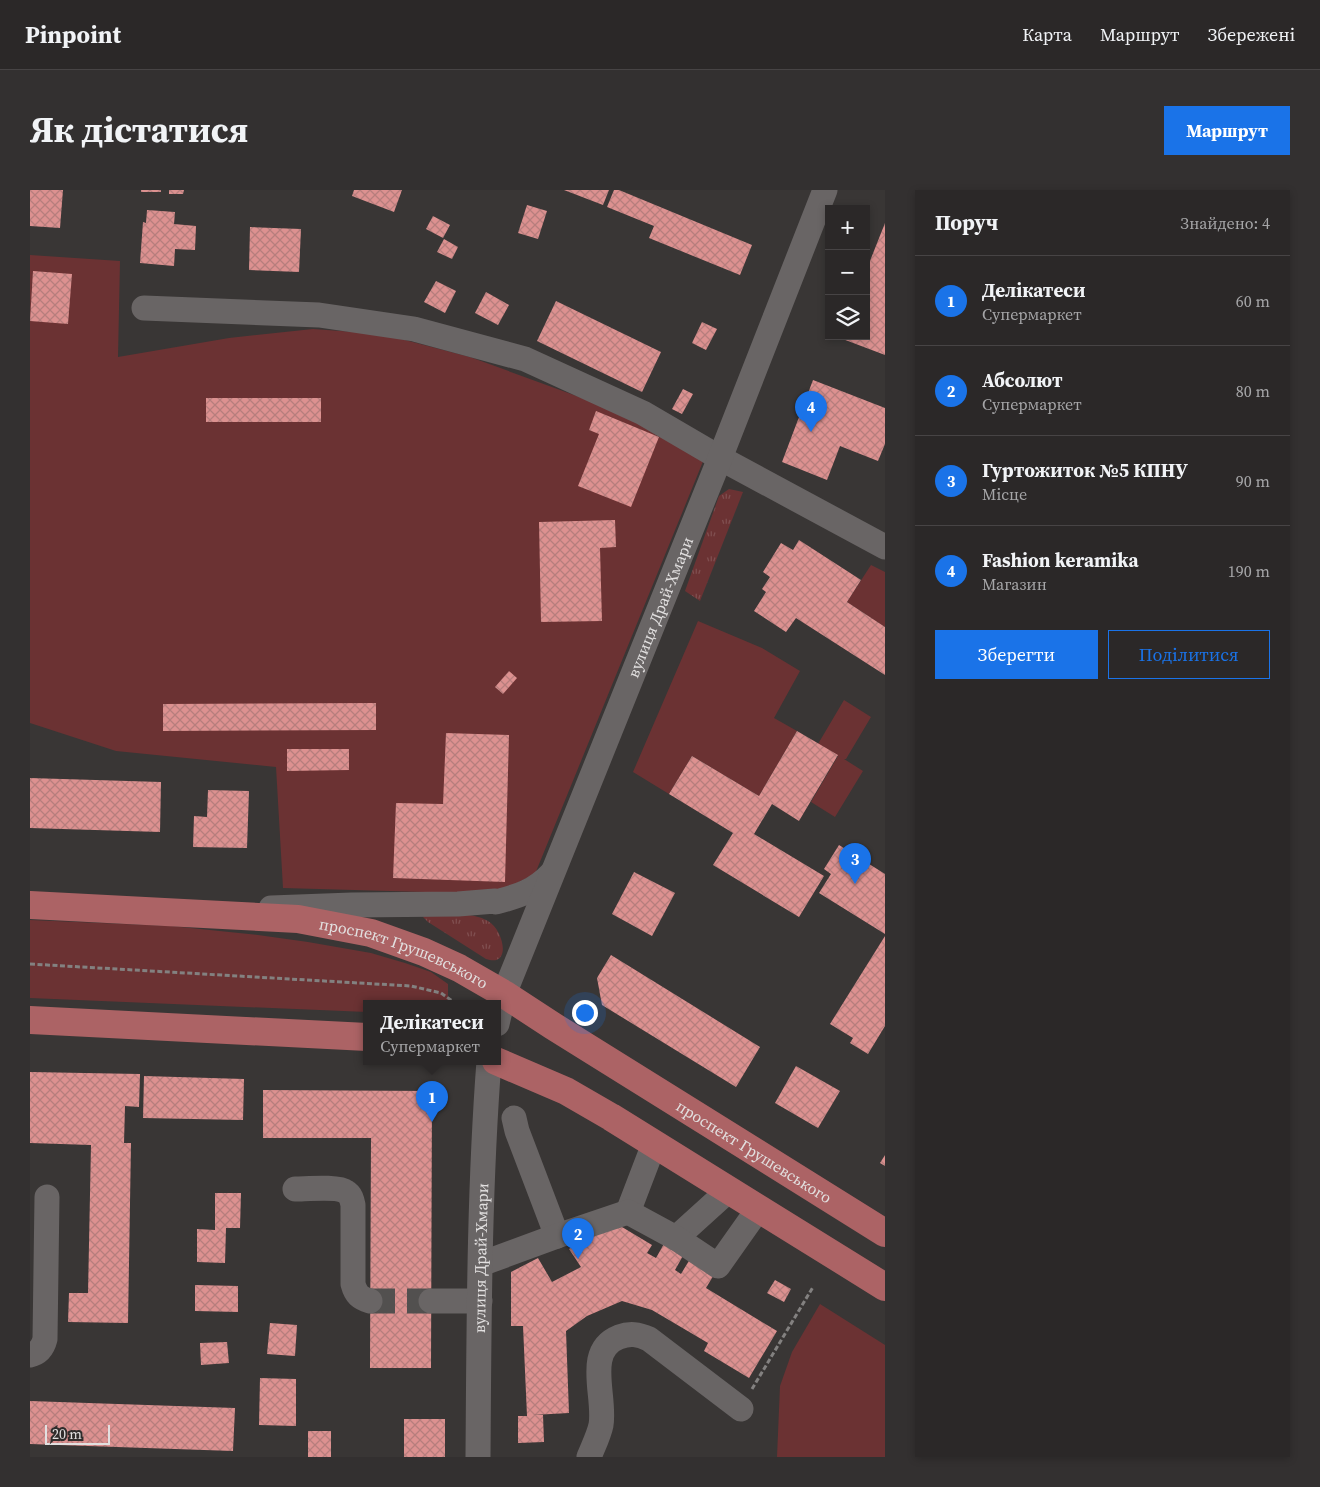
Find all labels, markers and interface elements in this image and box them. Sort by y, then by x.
text: Pinpoint [25,18,121,51]
text: Карта [1022,22,1072,47]
text: Маршрут [1100,22,1179,47]
text: Збережені [1207,22,1295,47]
text: Як дістатися [30,106,248,154]
button: Маршрут [1164,106,1290,155]
map controls [825,205,870,340]
button: + [825,205,870,250]
text: Поруч [935,208,998,237]
text: Знайдено: 4 [1180,212,1270,234]
button: − [825,250,870,295]
text: Делікатеси [982,277,1086,303]
text: 1 [947,290,955,312]
text: 60 m [1236,290,1270,312]
button: layers [825,295,870,340]
text: Супермаркет [982,303,1082,325]
text: Абсолют [982,367,1063,393]
text: 2 [947,380,955,402]
text: 80 m [1236,380,1270,402]
pin: 4 [795,391,827,432]
text: Супермаркет [982,393,1082,415]
text: Гуртожиток №5 КПНУ [982,457,1188,483]
text: 3 [947,470,955,492]
text: 90 m [1236,470,1270,492]
text: Місце [982,483,1027,505]
street label: вулиця Драй-Хмари [622,533,698,681]
text: Fashion keramika [982,547,1139,573]
text: 4 [947,560,955,582]
text: 190 m [1228,560,1270,582]
text: Магазин [982,573,1047,595]
button: Зберегти [935,630,1098,679]
button: Поділитися [1108,630,1270,679]
pin: 3 [839,843,871,884]
street label: проспект Грушевського [317,912,493,994]
popup [363,1000,501,1065]
your location [572,1000,598,1026]
text: Делікатеси [380,1009,484,1035]
text: Супермаркет [380,1035,480,1057]
pin: 1 [416,1081,448,1122]
street label: проспект Грушевського [672,1095,836,1208]
street label: вулиця Драй-Хмари [468,1183,493,1333]
pin: 2 [562,1218,594,1259]
scale bar [45,1422,110,1445]
text: 20 m [52,1424,82,1444]

